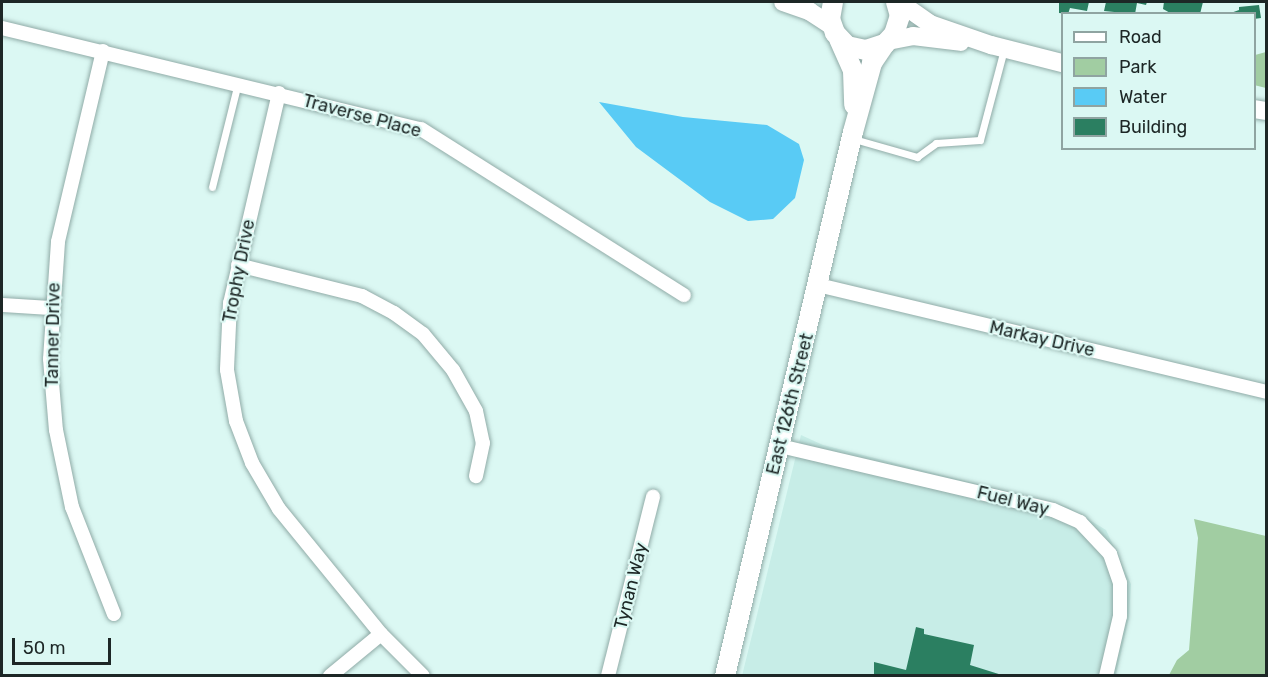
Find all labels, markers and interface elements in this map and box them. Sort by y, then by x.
legend [1061,12,1256,150]
text: Road [1119,26,1162,48]
text: Park [1119,56,1156,78]
text: Water [1119,86,1167,108]
street label: Traverse Place [301,90,423,142]
text: Building [1119,116,1187,138]
street label: Trophy Drive [218,217,260,325]
street label: Tanner Drive [41,282,65,388]
street label: Markay Drive [987,316,1097,362]
street label: East 126th Street [762,331,818,477]
street label: Fuel Way [975,482,1051,520]
street label: Tynan Way [610,540,652,632]
scale bar [15,626,114,664]
text: 50 m [23,637,66,659]

